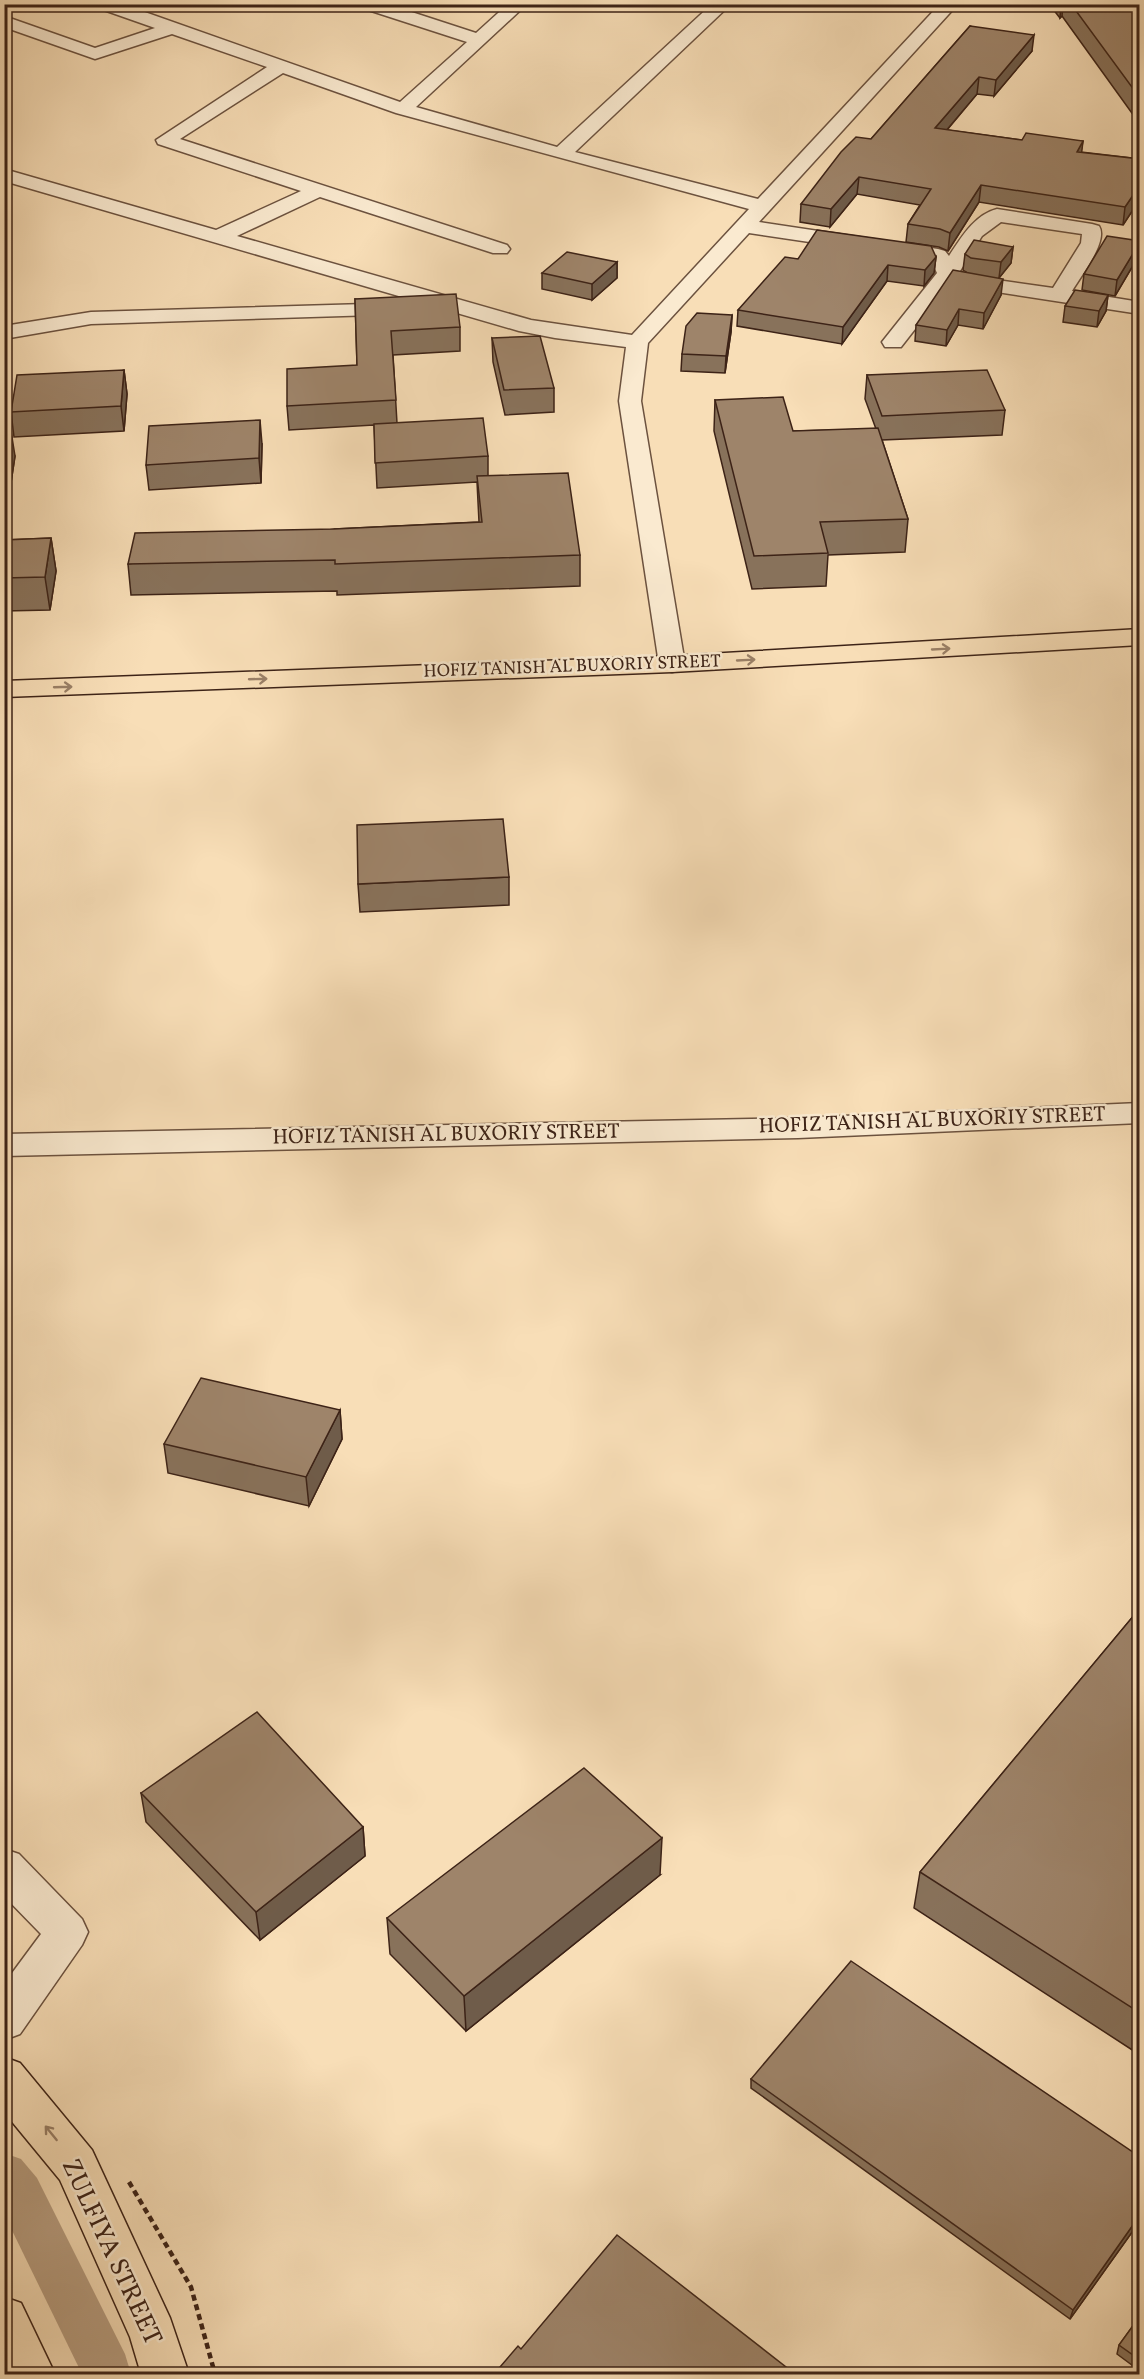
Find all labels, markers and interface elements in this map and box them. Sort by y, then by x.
one-way arrow [931,643,951,654]
street label: HOFIZ TANISH AL BUXORIY STREET [423,649,722,685]
one-way arrow [736,654,756,665]
one-way arrow [247,674,267,685]
one-way arrow [52,681,72,692]
street label: HOFIZ TANISH AL BUXORIY STREET [758,1100,1106,1142]
street label: HOFIZ TANISH AL BUXORIY STREET [272,1117,620,1153]
one-way arrow [44,2126,57,2142]
street label: ZULFIYA STREET [52,2153,170,2351]

